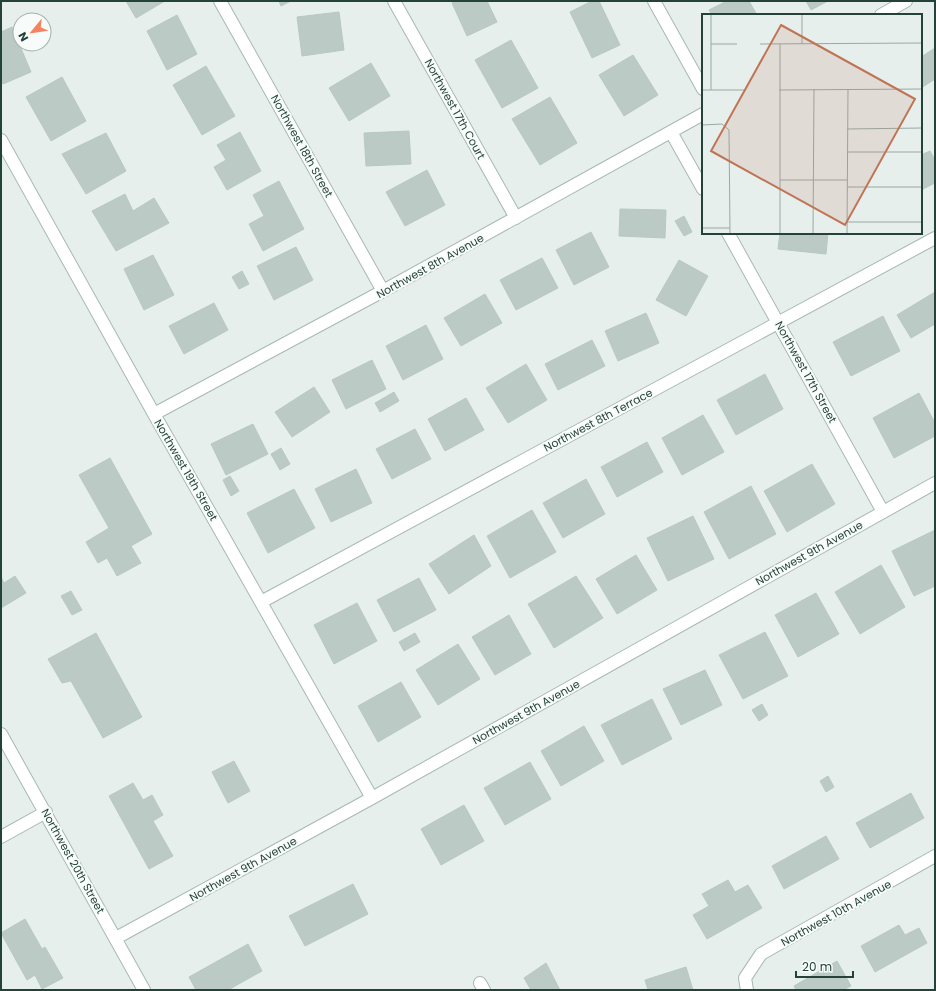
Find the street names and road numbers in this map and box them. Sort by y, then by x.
street label: Northwest 17th Court [421,56,489,162]
street label: Northwest 18th Street [267,92,337,200]
street label: Northwest 8th Avenue [373,230,487,302]
street label: Northwest 17th Street [771,318,841,426]
street label: Northwest 8th Terrace [541,384,655,456]
street label: Northwest 19th Street [150,416,222,524]
street label: Northwest 9th Avenue [752,517,866,589]
street label: Northwest 9th Avenue [469,676,583,748]
street label: Northwest 20th Street [37,806,109,916]
street label: Northwest 9th Avenue [186,833,300,905]
street label: Northwest 10th Avenue [778,876,894,950]

